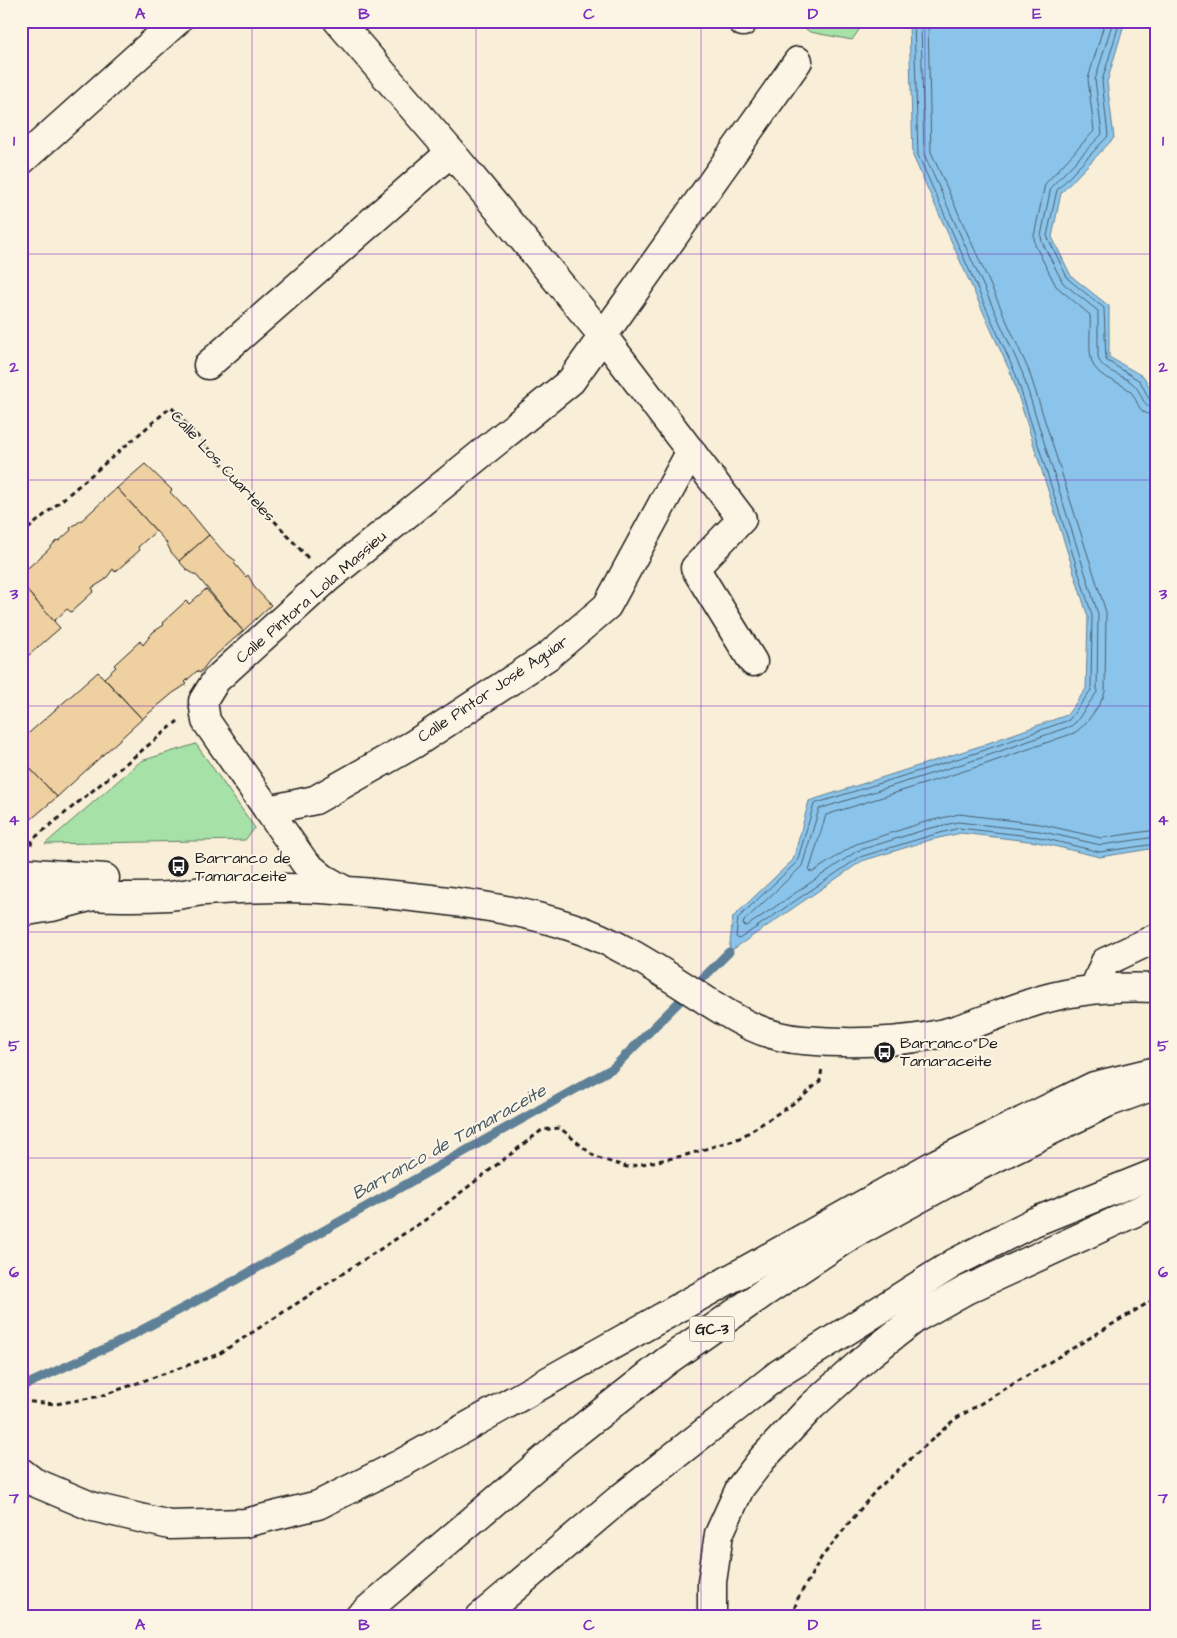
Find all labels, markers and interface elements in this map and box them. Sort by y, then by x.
text: A [135,3,146,25]
text: B [358,3,370,25]
text: C [583,3,595,25]
text: D [808,3,819,25]
text: E [1032,3,1042,25]
text: 1 [13,130,16,152]
text: 1 [1162,130,1165,152]
text: 2 [8,356,19,378]
text: 2 [1157,356,1168,378]
street label: Calle Los Cuarteles [166,406,280,526]
street label: Calle Pintora Lola Massieu [231,525,391,669]
text: 3 [9,583,19,605]
text: 3 [1158,583,1168,605]
street label: Calle Pintor José Aguiar [413,630,573,749]
text: 4 [9,809,20,831]
text: 4 [1158,809,1169,831]
place label: Barranco de Tamaraceite [195,847,291,887]
bus stop icon: Barranco de Tamaraceite [167,855,191,879]
place label: Barranco De Tamaraceite [900,1032,998,1072]
text: 5 [8,1035,20,1057]
text: 5 [1157,1035,1169,1057]
bus stop icon: Barranco De Tamaraceite [872,1040,896,1064]
water label: Barranco de Tamaraceite [347,1078,552,1206]
text: 6 [9,1261,19,1283]
text: 6 [1158,1261,1168,1283]
road number: GC-3 [690,1316,734,1342]
text: 7 [8,1487,19,1509]
text: 7 [1157,1487,1168,1509]
text: A [135,1614,146,1636]
text: B [358,1614,370,1636]
text: C [583,1614,595,1636]
text: D [808,1614,819,1636]
text: E [1032,1614,1042,1636]

